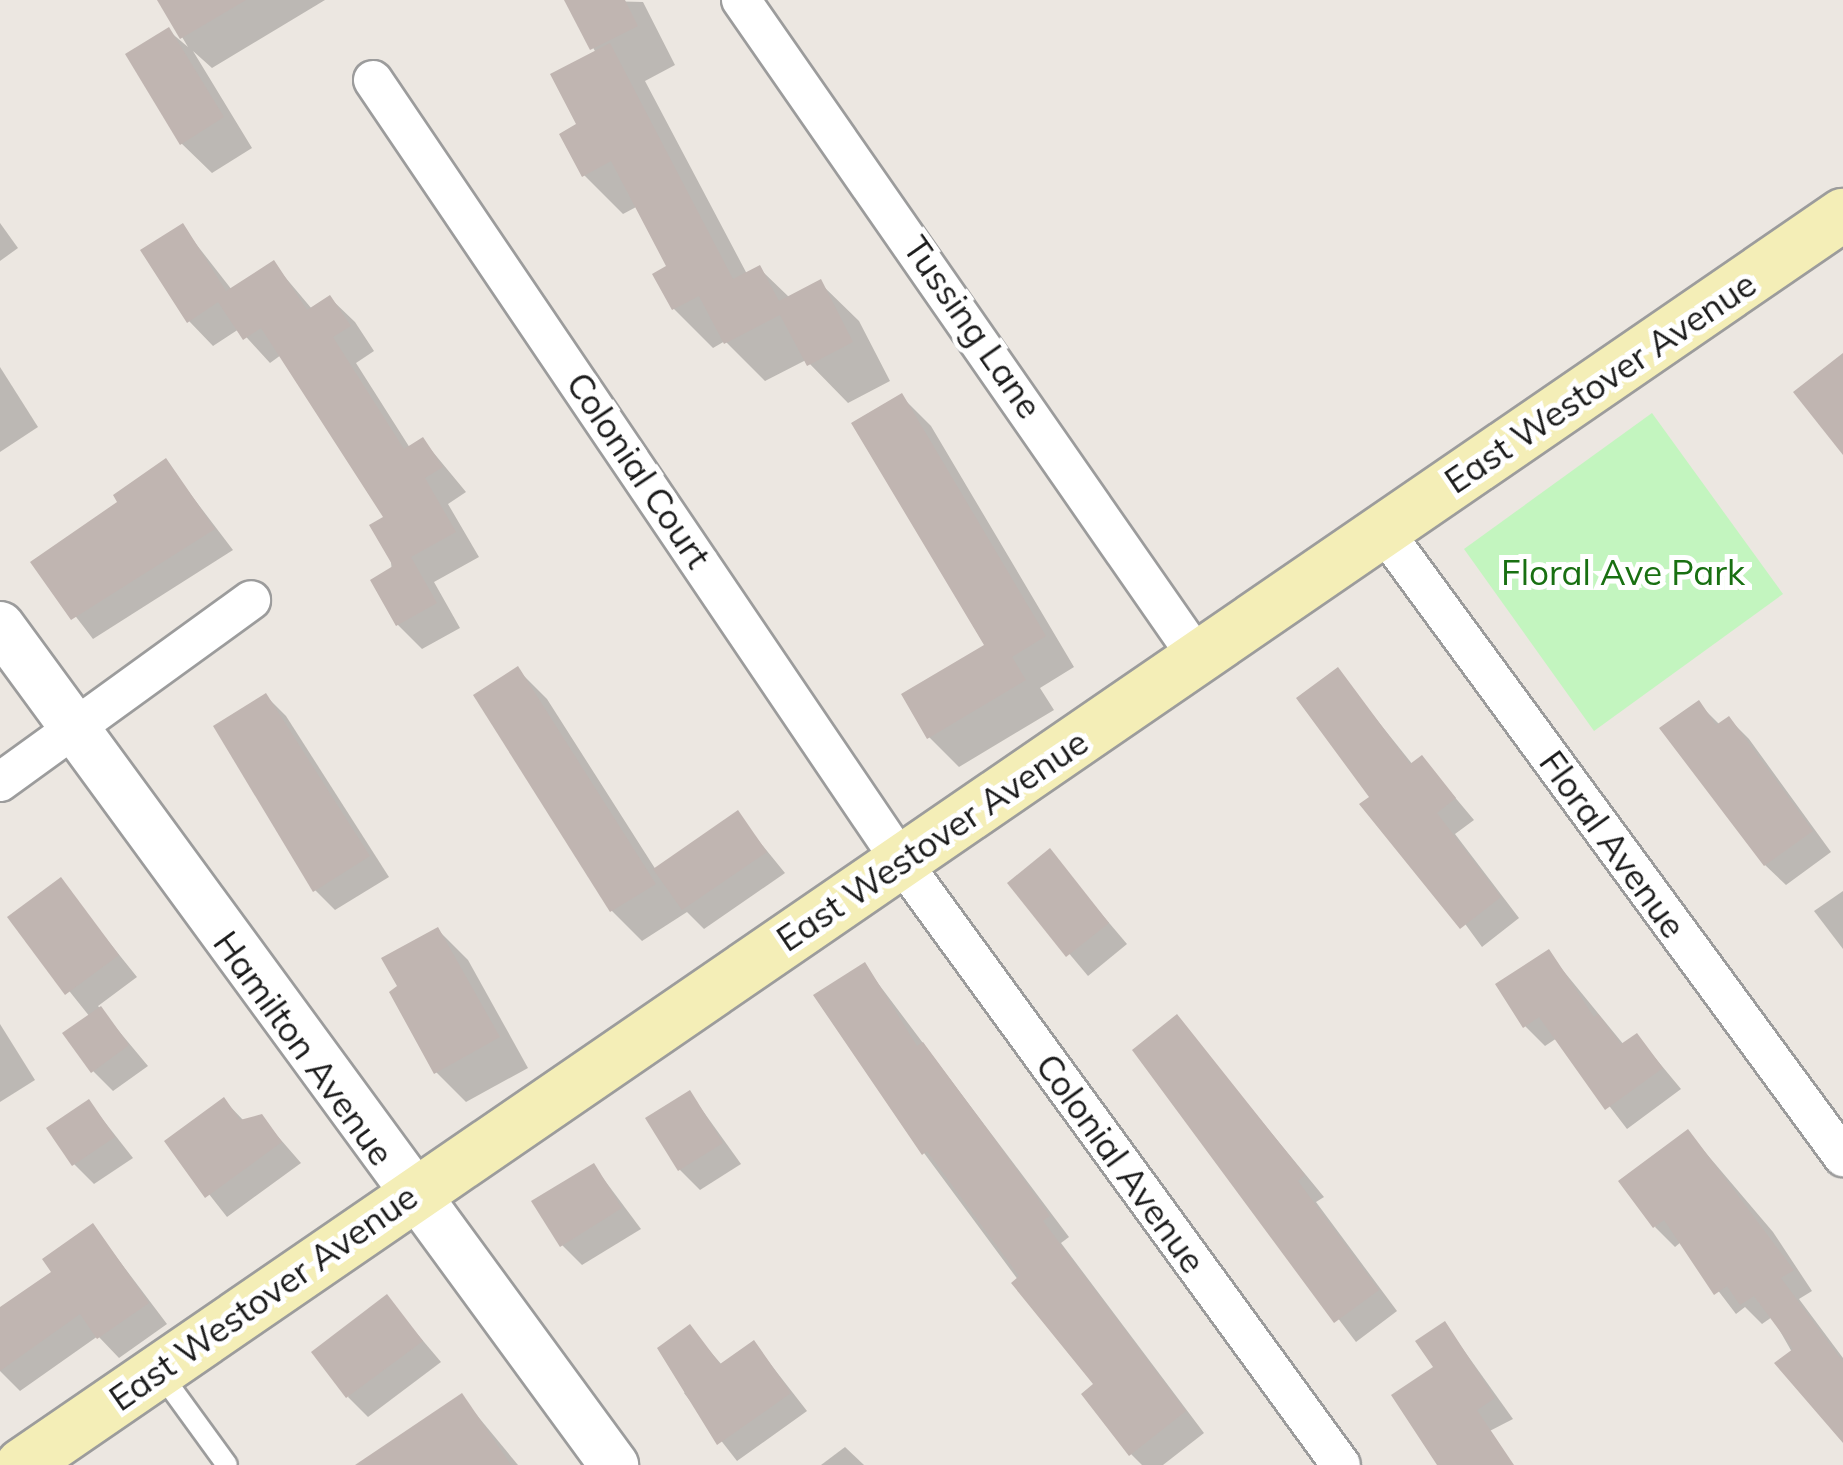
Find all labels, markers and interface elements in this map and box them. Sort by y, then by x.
street label: Tussing Lane [895,228,1051,426]
street label: East Westover Avenue [1437,262,1763,502]
street label: Colonial Court [558,364,720,576]
park label: Floral Ave Park [1501,551,1745,593]
street label: East Westover Avenue [769,720,1095,960]
street label: Floral Avenue [1531,742,1695,946]
street label: Hamilton Avenue [205,923,403,1173]
street label: Colonial Avenue [1028,1045,1214,1281]
street label: East Westover Avenue [101,1175,425,1419]

